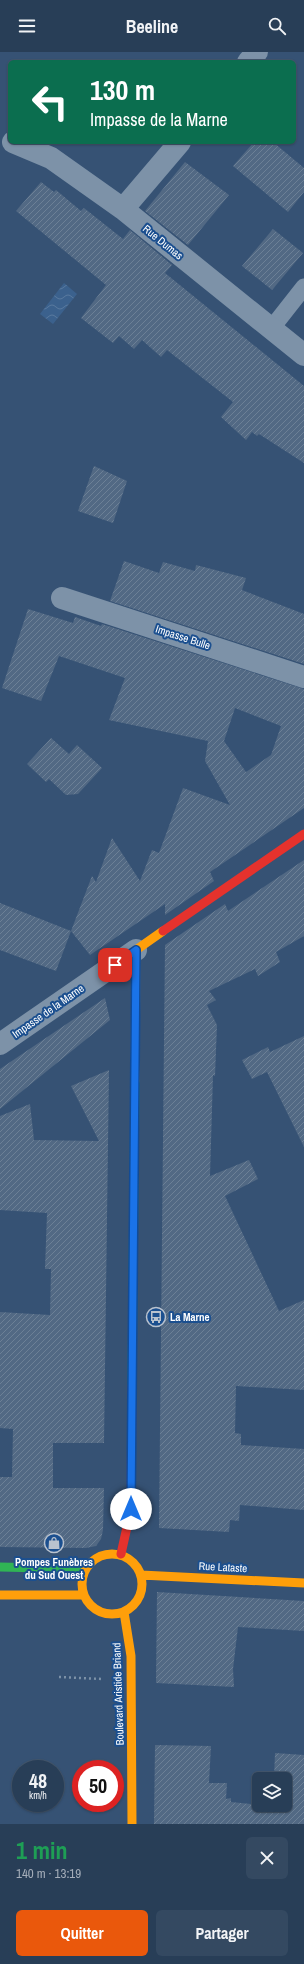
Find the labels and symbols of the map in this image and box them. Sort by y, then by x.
street label: Rue Dumas [140,222,186,263]
street label: Impasse Bulle [154,622,212,652]
pin [98,948,132,982]
street label: Impasse de la Marne [9,981,87,1041]
bus stop icon: La Marne [145,1306,167,1328]
place label: La Marne [170,1310,210,1324]
position arrow [110,1488,152,1530]
shop icon: Pompes Funèbres du Sud Ouest [43,1532,65,1554]
place label: Pompes Funèbres du Sud Ouest [15,1555,93,1582]
street label: Rue Lataste [198,1559,248,1575]
street label: Boulevard Aristide Briand [109,1642,127,1746]
speed limit sign: 50 [72,1760,124,1812]

